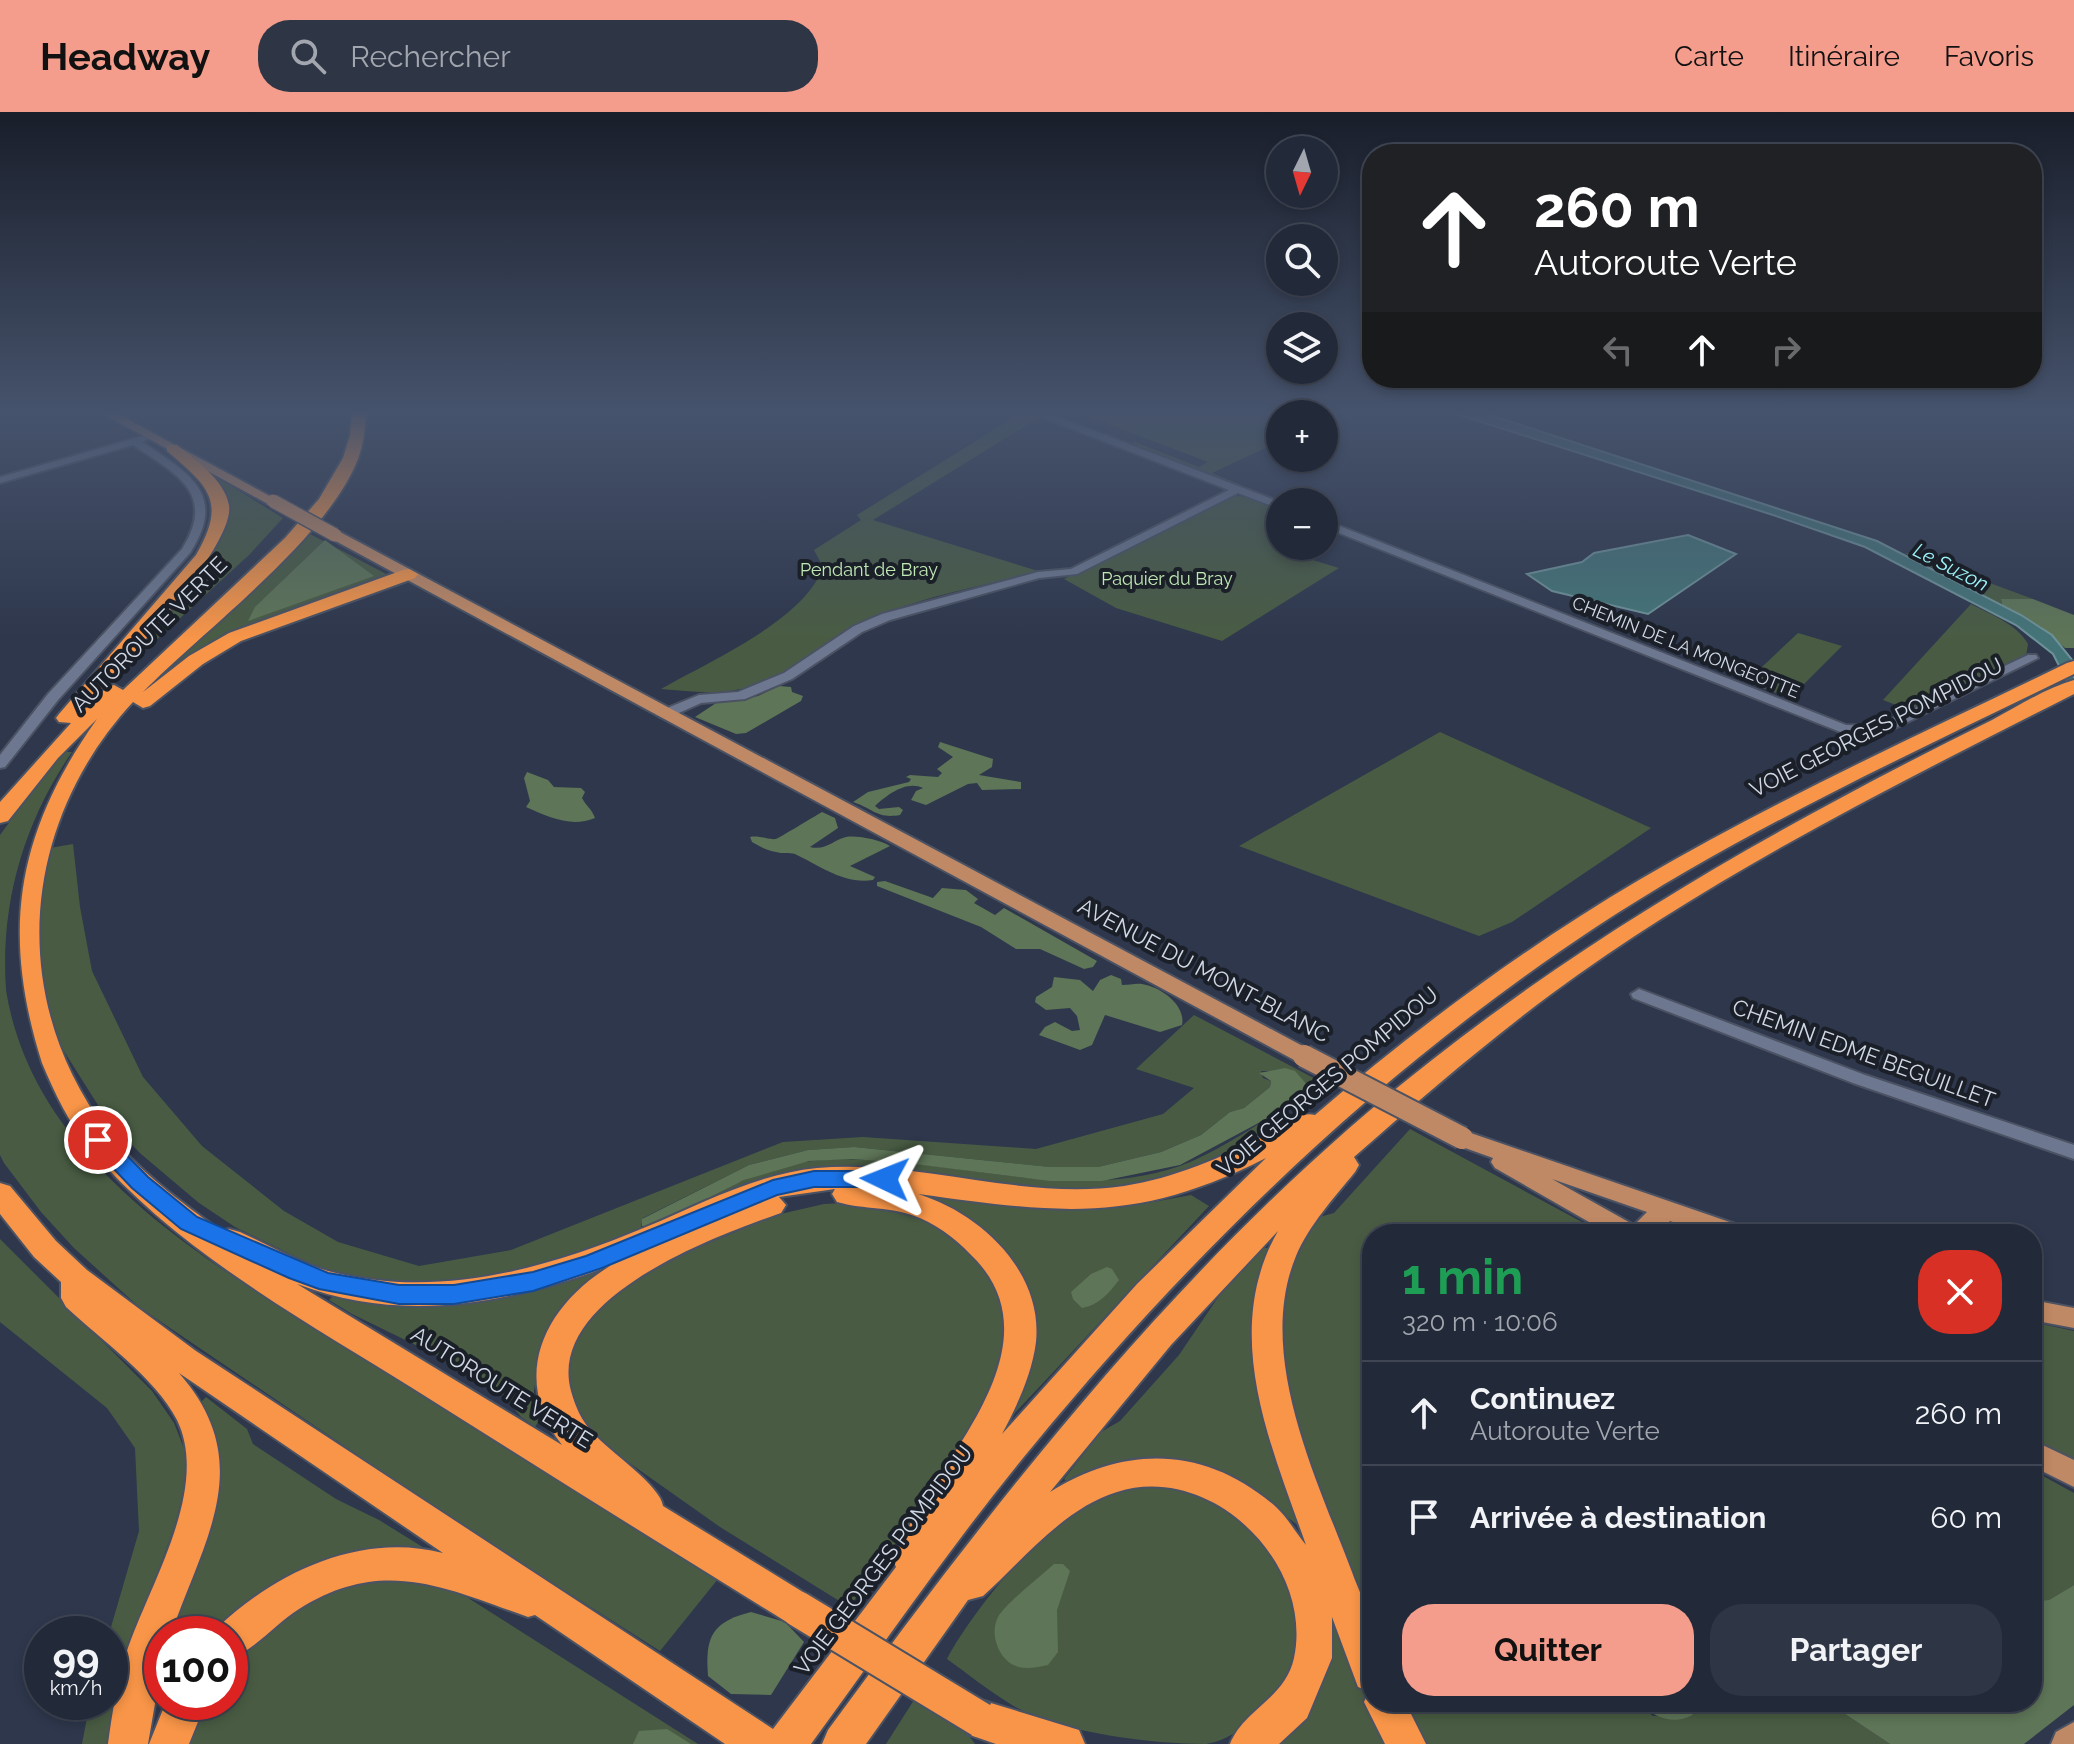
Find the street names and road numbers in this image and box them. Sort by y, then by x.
street label: AUTOROUTE VERTE [66,551,232,717]
street label: CHEMIN DE LA MONGEOTTE [1569,592,1803,702]
street label: VOIE GEORGES POMPIDOU [1745,652,2007,802]
street label: AVENUE DU MONT-BLANC [1074,893,1334,1047]
street label: VOIE GEORGES POMPIDOU [1211,981,1443,1181]
street label: CHEMIN EDME BEGUILLET [1729,993,1999,1113]
street label: AUTOROUTE VERTE [407,1321,597,1453]
street label: VOIE GEORGES POMPIDOU [788,1440,978,1680]

